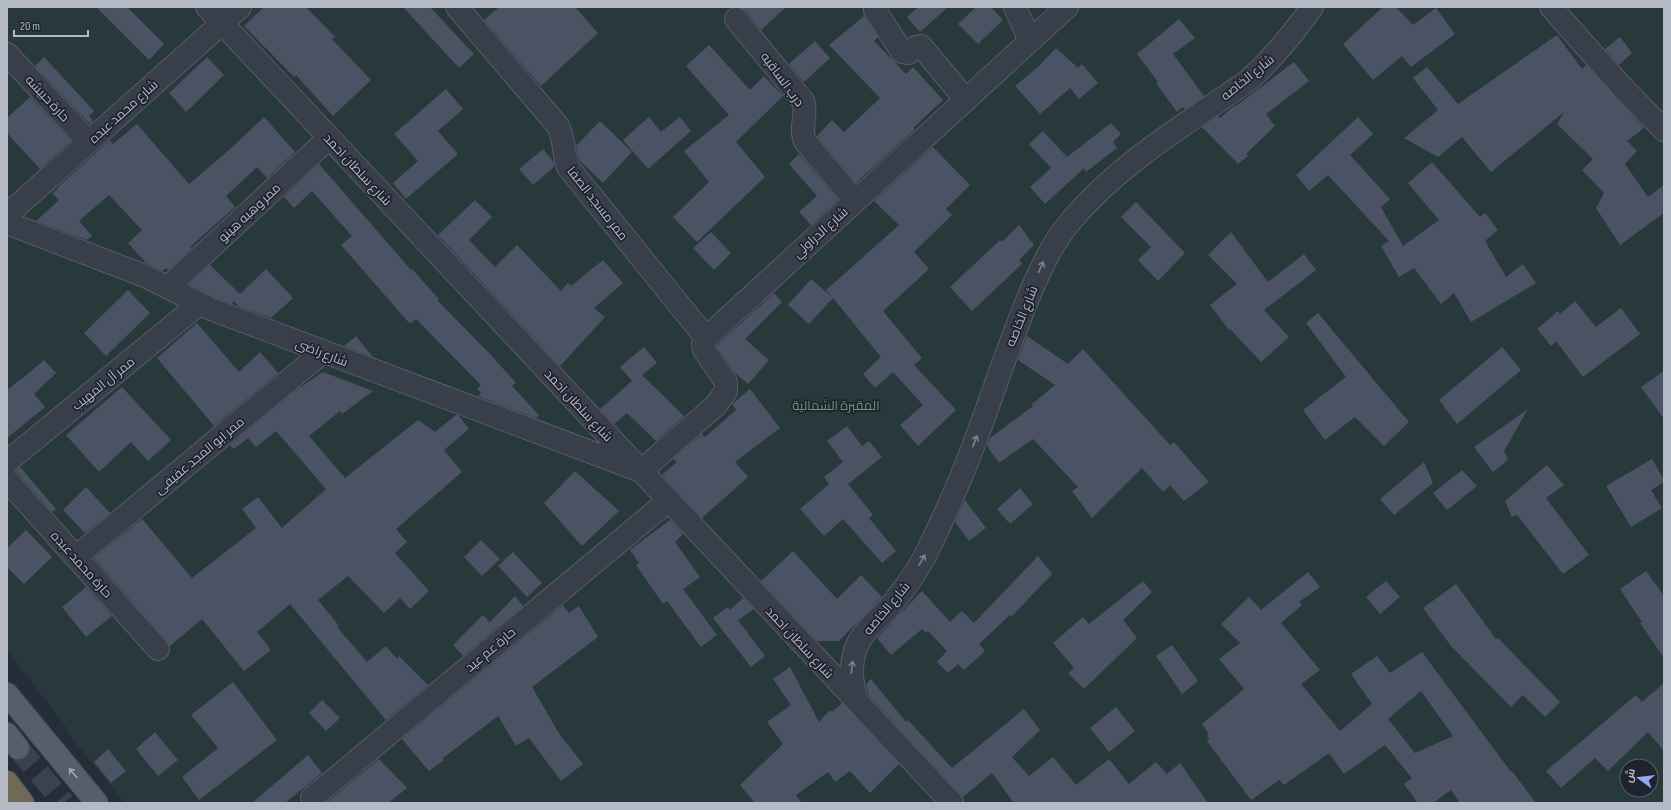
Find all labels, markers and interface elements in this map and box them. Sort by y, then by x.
scale bar [14,12,88,38]
text: 20 m [20,19,40,34]
street label: درب الساقيه [757,49,807,110]
street label: شارع الخاصه [1218,51,1278,104]
street label: حارة حبيشه [22,72,73,125]
street label: شارع محمد عبده [86,77,161,147]
street label: شارع سلطان احمد [320,130,395,209]
street label: ممر مسجد الصفا [563,163,631,244]
street label: ممر وهبه هيتو [215,180,284,246]
street label: شارع الدراولي [790,204,853,263]
one-way arrow [1038,262,1045,274]
street label: شارع الخاصه [1002,284,1041,349]
street label: شارع راضى [293,336,350,370]
street label: ممر آل المهيب [69,354,138,414]
street label: شارع سلطان احمد [541,366,616,445]
park label: المقبرة الشمالية [792,398,880,414]
street label: ممر ابو المجد عفيفى [152,414,248,498]
one-way arrow [971,435,979,447]
street label: حارة محمد عبده [47,528,115,601]
one-way arrow [919,554,927,566]
street label: شارع الخاصه [860,579,914,638]
street label: شارع سلطان احمد [762,603,837,682]
street label: حارة عم عيد [462,624,520,676]
one-way arrow [848,661,856,674]
north arrow [1619,758,1659,798]
text: ش [1622,767,1638,784]
one-way arrow [68,768,77,778]

